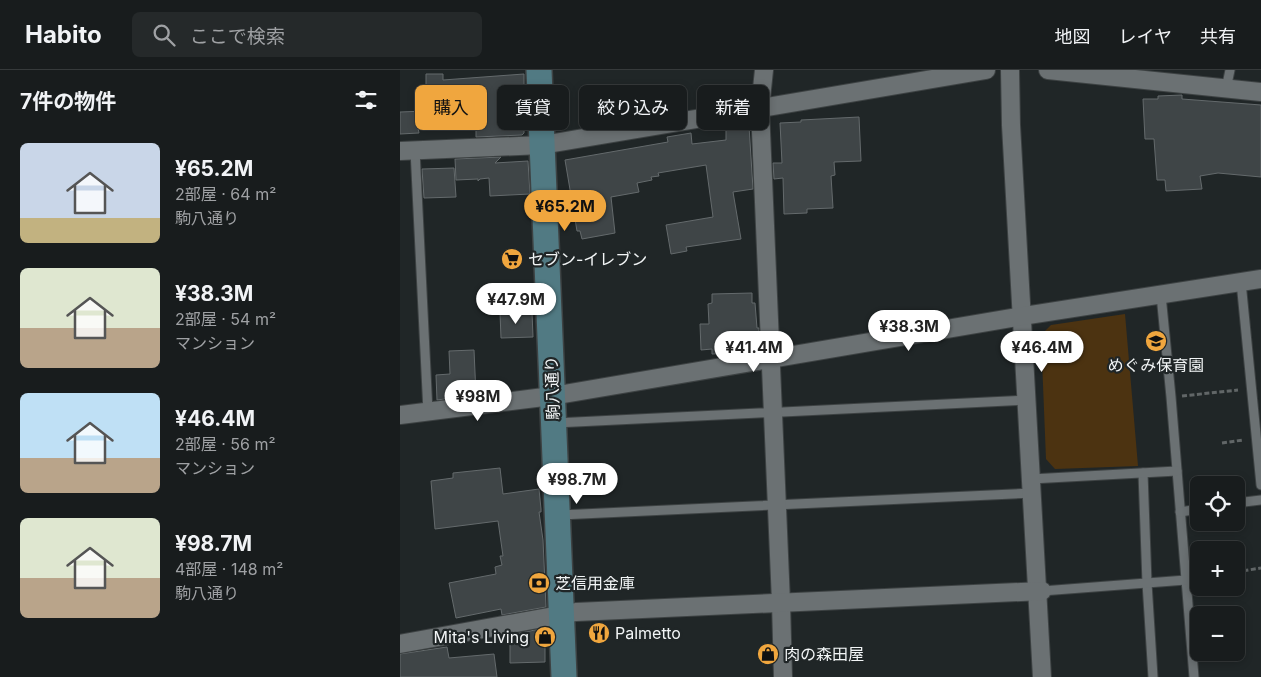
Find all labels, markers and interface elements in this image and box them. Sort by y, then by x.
search box [132,12,482,57]
text: Habito [25,20,102,49]
icon: search [150,21,178,49]
text: ここで検索 [190,25,285,48]
text: 地図 [1055,26,1091,47]
text: レイヤ [1119,26,1172,47]
text: 共有 [1200,26,1236,47]
chip: 購入 [415,85,487,130]
chip: 賃貸 [497,85,569,130]
chip: 絞り込み [579,85,687,130]
chip: 新着 [697,85,769,130]
icon: filters [352,86,380,114]
text: 7件の物件 [20,89,116,114]
text: ¥65.2M [175,156,253,181]
icon: home [60,163,120,223]
text: 2部屋 · 64 m² [175,184,276,204]
pin: ¥65.2M [524,190,606,232]
text: ¥65.2M [535,196,595,216]
text: 駒八通り [175,208,239,228]
supermarket icon: セブン-イレブン [500,247,524,271]
place label: セブン-イレブン [528,249,647,269]
text: ¥38.3M [175,281,253,306]
pin: ¥47.9M [475,282,557,325]
icon: home [60,288,120,348]
text: ¥47.9M [487,289,545,309]
text: 2部屋 · 54 m² [175,309,276,329]
pin: ¥38.3M [868,310,950,352]
text: ¥38.3M [879,316,939,336]
school or university icon: めぐみ保育園 [1144,329,1168,353]
pin: ¥41.4M [713,330,795,373]
pin: ¥46.4M [1001,330,1083,373]
text: マンション [175,333,255,353]
text: ¥41.4M [725,337,783,357]
text: ¥46.4M [1012,337,1072,357]
place label: めぐみ保育園 [1108,355,1204,375]
street label: 駒八通り [541,356,563,420]
pin: ¥98M [448,380,508,422]
text: ¥98M [456,386,500,406]
text: ¥46.4M [175,406,255,431]
icon: home [60,413,120,473]
text: 2部屋 · 56 m² [175,434,276,454]
text: マンション [175,458,255,478]
pin: ¥98.7M [536,462,618,505]
text: ¥98.7M [548,469,606,489]
map controls [1190,476,1245,661]
button: locate [1190,476,1245,531]
text: ¥98.7M [175,531,252,556]
icon: home [60,538,120,598]
button: + [1190,541,1245,596]
text: 4部屋 · 148 m² [175,559,283,579]
bank icon: 芝信用金庫 [527,571,551,595]
place label: 芝信用金庫 [555,573,635,593]
text: 駒八通り [175,583,239,603]
button: − [1190,606,1245,661]
restaurant icon: Palmetto [587,621,611,645]
place label: Palmetto [615,623,681,643]
shop icon: Mita's Living [533,625,557,649]
place label: Mita's Living [434,627,529,647]
shop icon: 肉の森田屋 [756,642,780,666]
place label: 肉の森田屋 [784,644,864,664]

